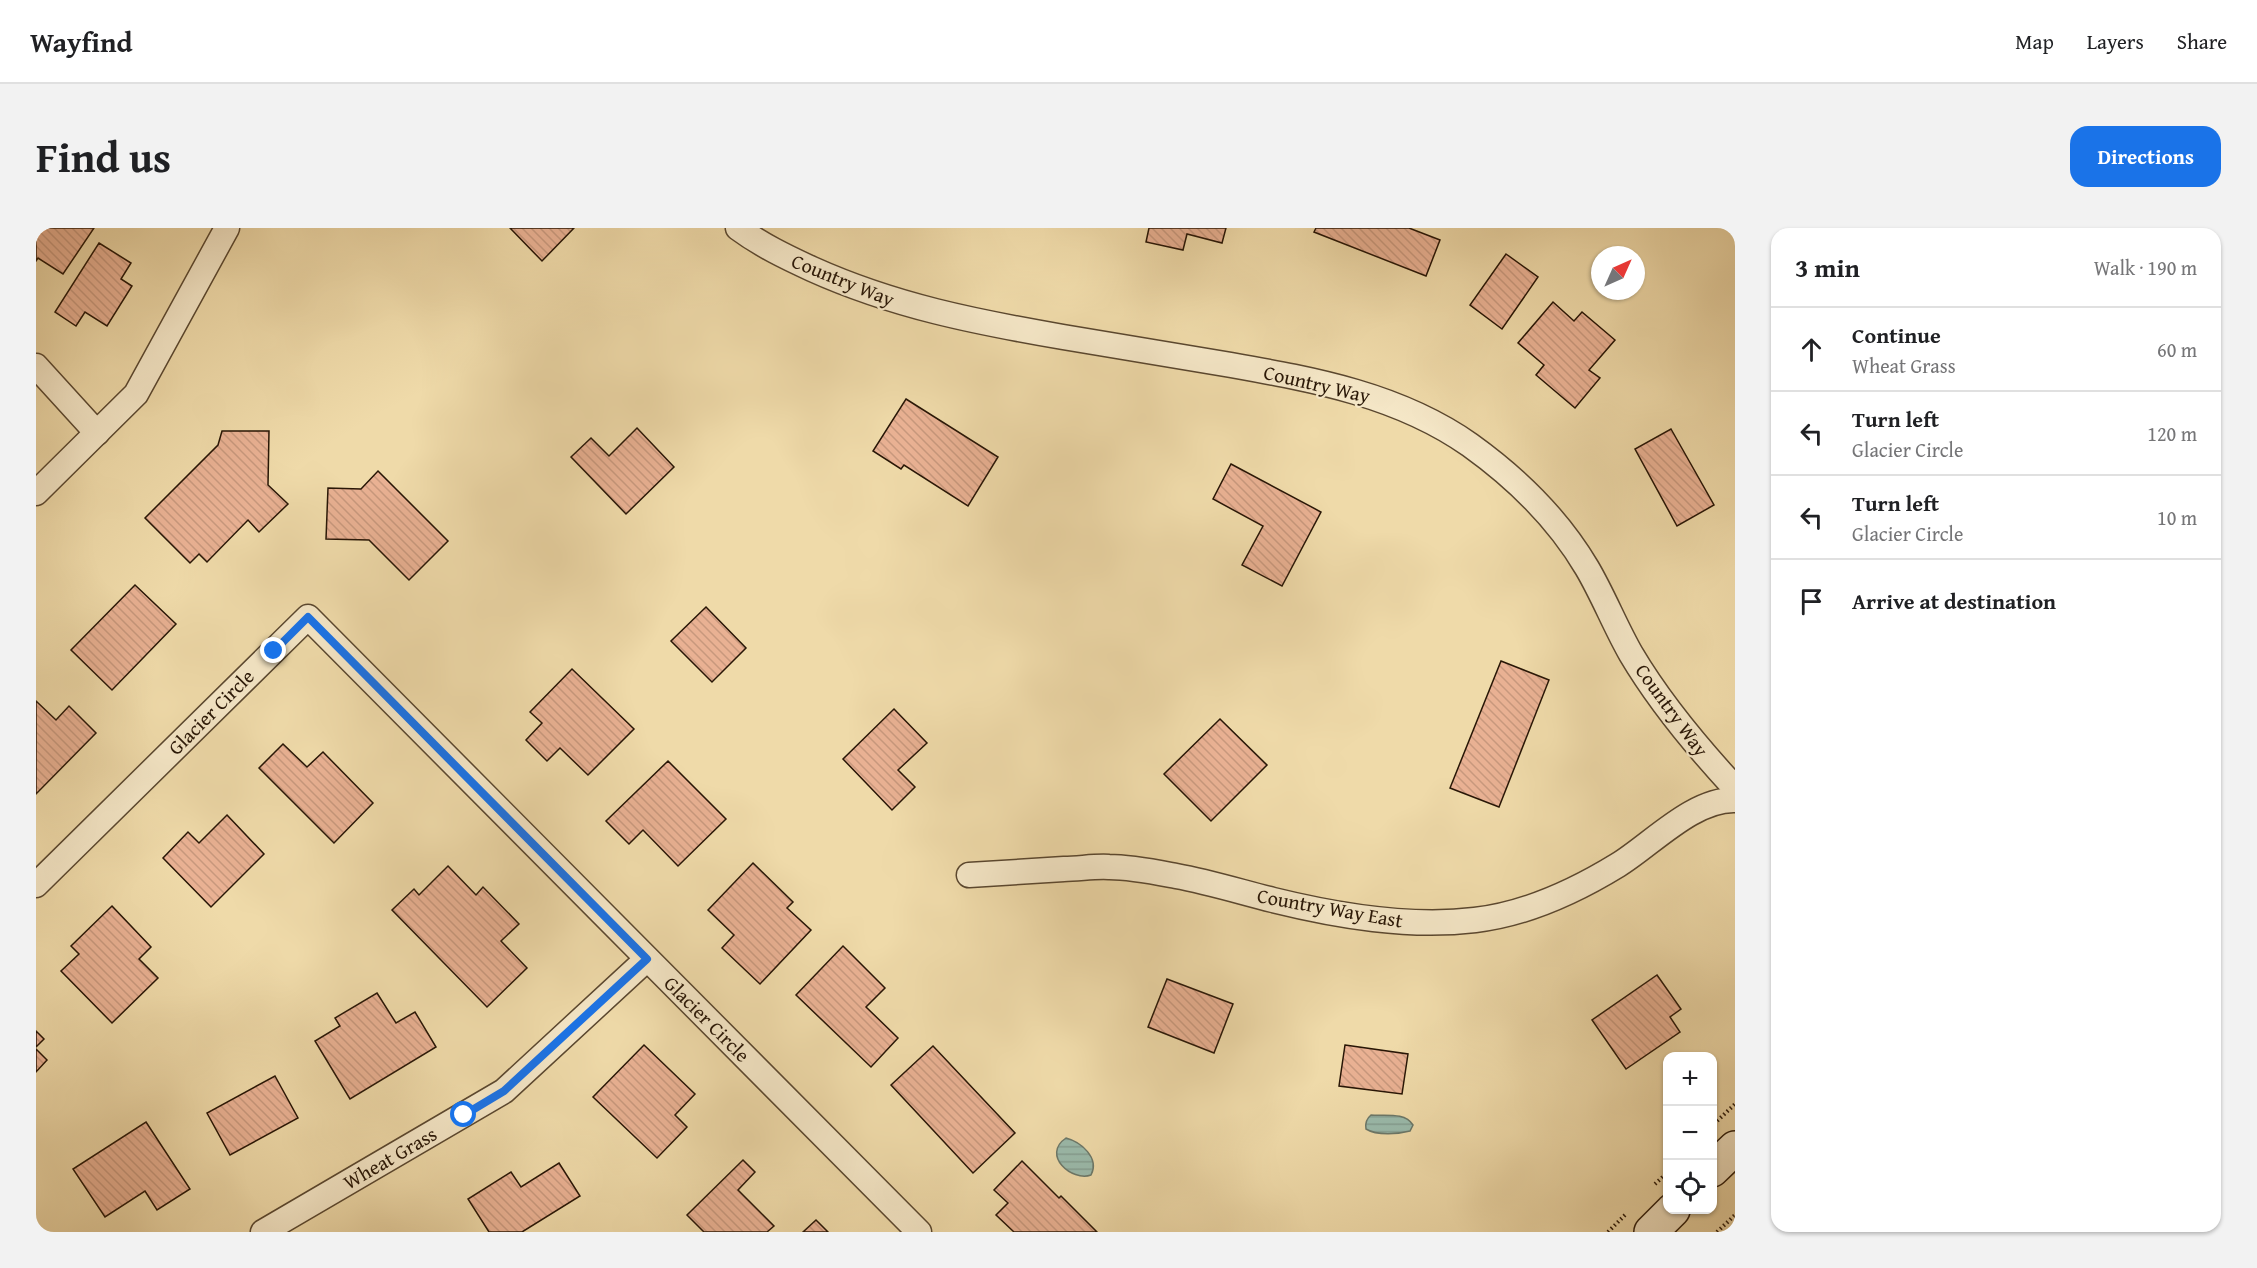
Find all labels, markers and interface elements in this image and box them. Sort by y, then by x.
text: Wayfind [30,21,132,62]
text: Map [2015,26,2054,57]
text: Layers [2087,26,2144,57]
text: Share [2177,26,2227,57]
text: Find us [36,126,171,187]
button: Directions [2070,126,2221,187]
street label: Country Way [787,246,899,313]
north arrow [1591,246,1645,300]
text: 3 min [1795,248,1860,287]
text: Walk · 190 m [2094,253,2197,282]
text: Continue [1852,319,1941,351]
icon: ahead [1795,333,1828,366]
text: 60 m [2157,335,2197,364]
text: Wheat Grass [1852,351,1956,380]
street label: Country Way [1261,357,1373,410]
text: Turn left [1852,403,1939,435]
icon: left [1795,417,1828,450]
text: 120 m [2147,419,2197,448]
text: Glacier Circle [1852,435,1963,464]
text: Turn left [1852,487,1939,519]
icon: left [1795,501,1828,534]
text: 10 m [2157,503,2197,532]
text: Glacier Circle [1852,519,1963,548]
icon: arrive [1795,585,1828,618]
text: Arrive at destination [1852,585,2056,617]
route end [260,637,286,663]
street label: Country Way [1629,657,1716,762]
street label: Glacier Circle [161,662,260,761]
street label: Country Way East [1255,880,1405,935]
street label: Glacier Circle [658,969,757,1068]
map controls [1663,1052,1717,1214]
button: + [1663,1052,1717,1106]
route start [450,1101,476,1127]
button: − [1663,1106,1717,1160]
street label: Wheat Grass [338,1119,442,1196]
button: locate [1663,1160,1717,1214]

